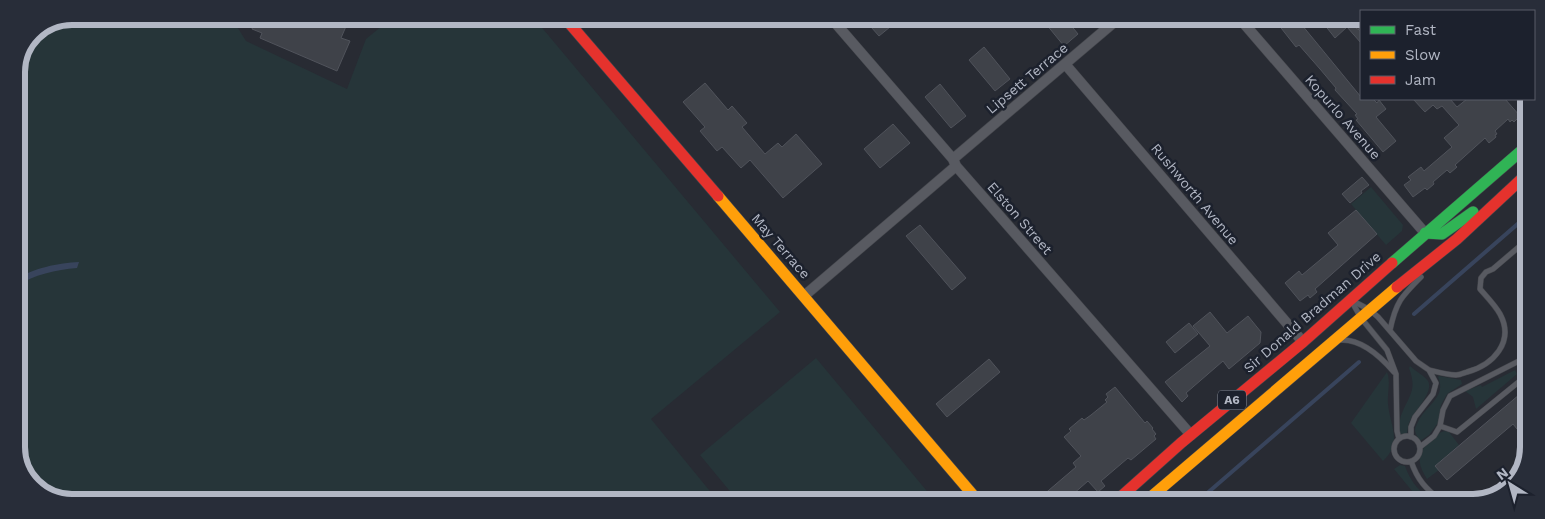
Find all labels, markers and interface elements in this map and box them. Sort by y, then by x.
legend [1360,10,1535,100]
text: Fast [1405,21,1437,39]
street label: Lipsett Terrace [983,39,1071,117]
text: Slow [1405,46,1441,64]
text: Jam [1405,71,1436,89]
street label: Kopurlo Avenue [1302,72,1384,162]
street label: Rushworth Avenue [1148,140,1242,248]
street label: Elston Street [984,179,1056,257]
street label: May Terrace [748,210,814,282]
street label: Sir Donald Bradman Drive [1240,248,1384,376]
road number: A6 [1218,390,1246,410]
north arrow [1485,459,1535,509]
text: N [1493,464,1511,483]

